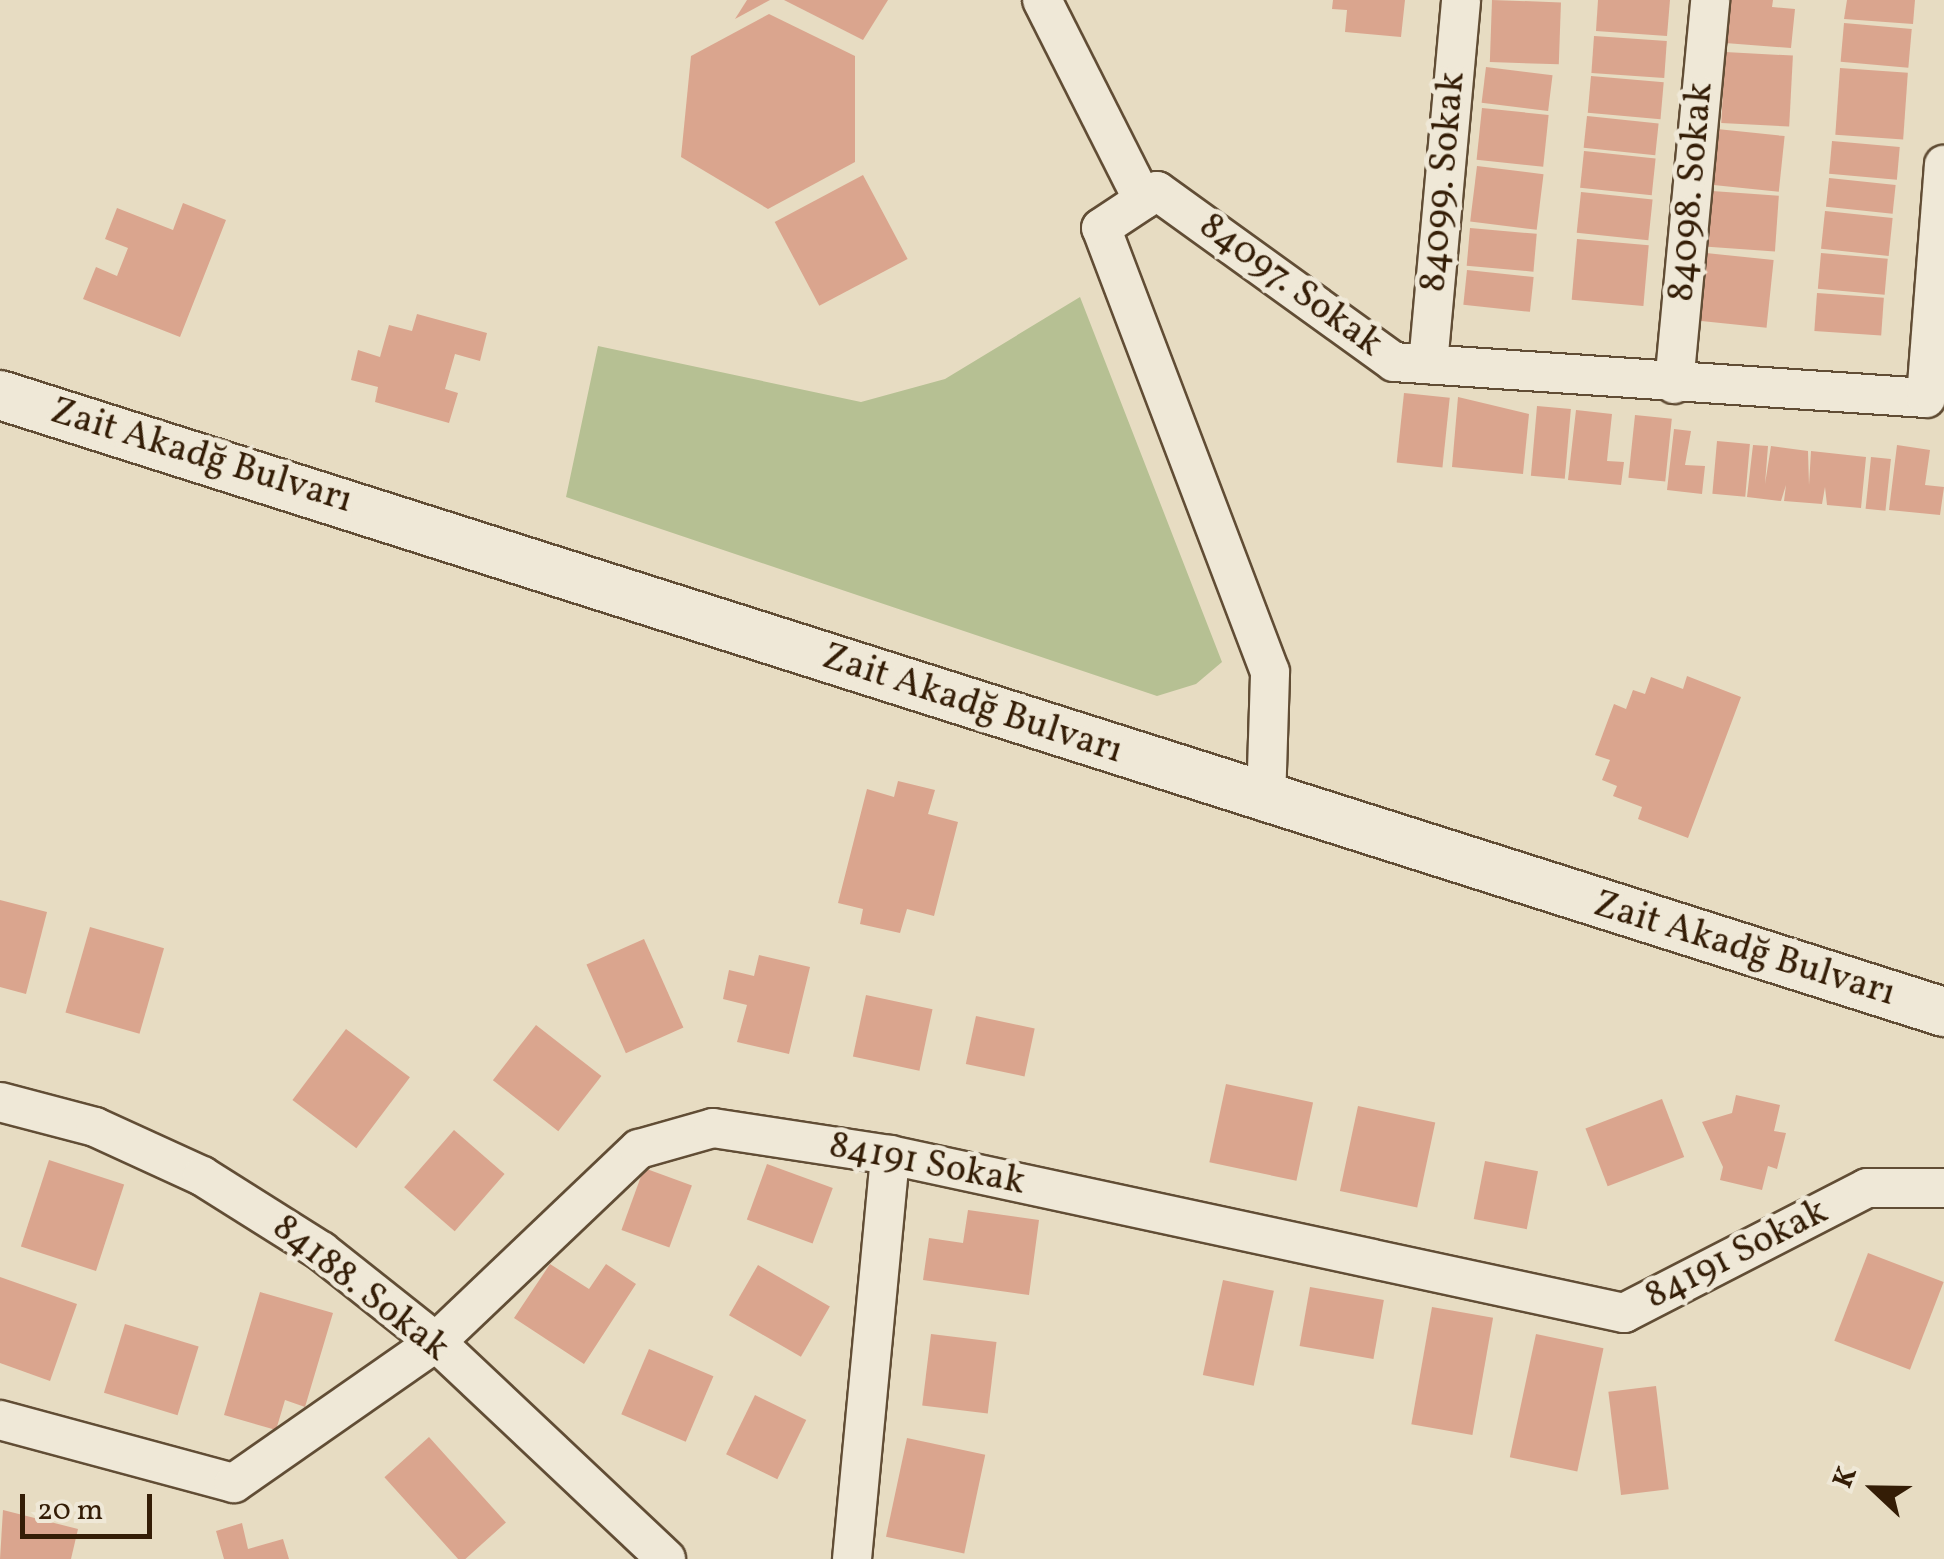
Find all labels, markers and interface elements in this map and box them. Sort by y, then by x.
street label: 84099. Sokak [1412,70,1476,294]
street label: 84098. Sokak [1660,80,1724,304]
street label: 84097. Sokak [1189,204,1391,368]
street label: Zait Akadğ Bulvarı [45,389,357,525]
street label: Zait Akadğ Bulvarı [816,635,1128,775]
street label: Zait Akadğ Bulvarı [1588,882,1900,1018]
street label: 84191 Sokak [825,1124,1029,1206]
street label: 84191 Sokak [1638,1190,1836,1320]
street label: 84188. Sokak [262,1206,458,1372]
north arrow [1824,1439,1924,1539]
text: K [1824,1461,1868,1494]
scale bar [25,1474,158,1536]
text: 20 m [37,1490,103,1532]

